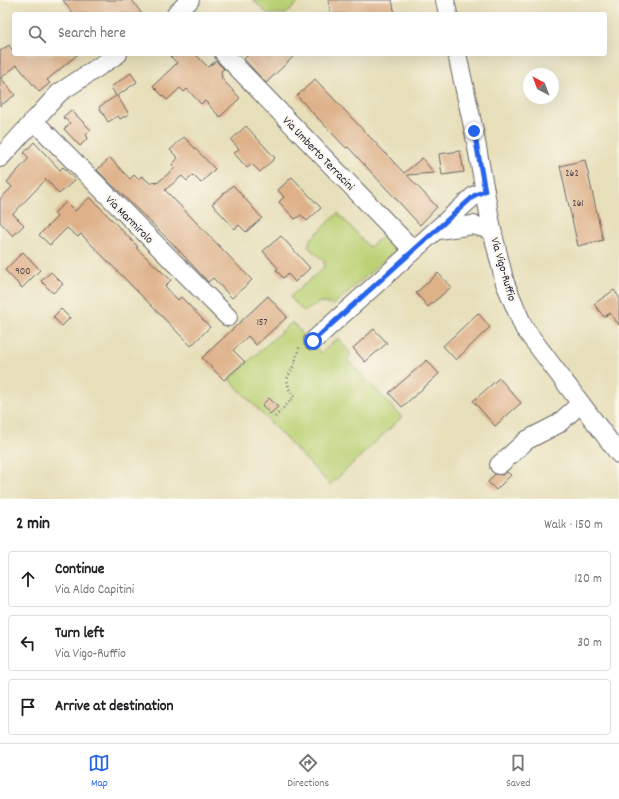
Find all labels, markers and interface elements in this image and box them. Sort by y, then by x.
search box [12,12,607,56]
icon: search [26,23,48,45]
text: Search here [58,23,126,45]
north arrow [523,68,559,104]
street label: Via Umberto Terracini [278,113,358,195]
route end [465,122,483,140]
house number: 262 [565,167,579,181]
street label: Via Marmirolo [101,192,157,248]
house number: 261 [572,197,584,211]
street label: Via Vigo-Ruffio [485,236,520,303]
house number: 900 [15,265,31,279]
house number: 157 [257,316,267,330]
route start [304,332,322,350]
text: 2 min [16,513,50,537]
text: Walk · 150 m [544,516,603,535]
text: Continue [55,559,104,581]
icon: ahead [17,568,39,590]
text: 120 m [574,570,602,589]
text: Via Aldo Capitini [55,581,134,600]
text: Turn left [55,623,104,645]
icon: left [17,632,39,654]
text: 30 m [577,634,602,653]
text: Via Vigo-Ruffio [55,645,126,664]
icon: arrive [17,696,39,718]
text: Arrive at destination [55,696,173,718]
tab: Map [88,752,110,792]
tab: Directions [287,752,329,792]
tab: Saved [506,752,531,792]

